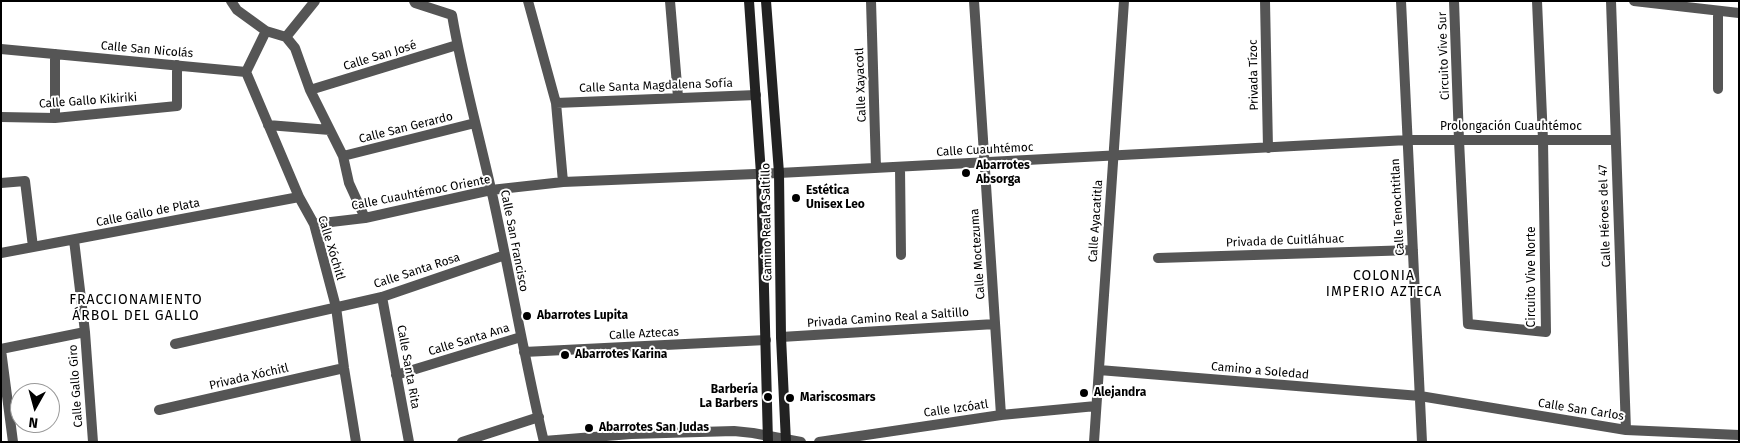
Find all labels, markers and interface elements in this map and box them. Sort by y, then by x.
street label: Circuito Vive Sur [1435,12,1453,100]
street label: Calle San José [342,38,418,74]
street label: Calle San Nicolás [100,39,194,61]
street label: Privada Tízoc [1246,39,1262,111]
street label: Calle Xayacotl [852,47,870,123]
street label: Calle Santa Magdalena Sofía [579,76,733,96]
street label: Calle Gallo Kikiriki [38,90,138,112]
street label: Calle San Gerardo [358,109,454,147]
street label: Prolongación Cuauhtémoc [1440,120,1582,134]
street label: Calle Cuauhtémoc [936,140,1034,160]
street label: Calle Tenochtitlan [1388,158,1408,256]
place label: Abarrotes Absorga [976,159,1030,187]
street label: Camino Real a Saltillo [759,163,775,281]
street label: Calle Héroes del 47 [1596,164,1614,268]
marker: Abarrotes Absorga [960,167,972,179]
street label: Calle Cuauhtémoc Oriente [350,172,492,214]
street label: Calle Ayacatitla [1086,179,1106,263]
place label: Estética Unisex Leo [806,184,865,212]
street label: Calle San Francisco [497,189,531,293]
marker: Estética Unisex Leo [790,192,802,204]
street label: Calle Gallo de Plata [95,196,201,230]
street label: Calle Moctezuma [968,208,988,300]
street label: Calle Xóchitl [314,214,348,282]
street label: Circuito Vive Norte [1525,227,1539,327]
street label: Privada de Cuitláhuac [1226,232,1344,250]
street label: Calle Santa Rosa [372,250,462,292]
district label: COLONIA IMPERIO AZTECA [1324,268,1444,300]
district label: FRACCIONAMIENTO ÁRBOL DEL GALLO [67,292,205,324]
street label: Privada Camino Real a Saltillo [807,305,969,331]
place label: Abarrotes Lupita [537,309,628,323]
marker: Abarrotes Lupita [521,310,533,322]
street label: Calle Santa Ana [427,321,511,359]
street label: Calle Santa Rita [394,324,422,410]
street label: Calle Aztecas [609,325,679,343]
street label: Calle Gallo Giro [66,344,86,428]
place label: Abarrotes Karina [575,348,667,362]
marker: Abarrotes Karina [559,349,571,361]
street label: Camino a Soledad [1210,360,1310,382]
street label: Privada Xóchitl [208,361,290,393]
north arrow [10,383,60,433]
place label: Barbería La Barbers [700,383,758,411]
place label: Alejandra [1094,386,1146,400]
marker: Alejandra [1078,387,1090,399]
marker: Barbería La Barbers [762,391,774,403]
place label: Mariscosmars [800,391,875,405]
marker: Mariscosmars [784,392,796,404]
street label: Calle San Carlos [1537,396,1625,424]
street label: Calle Izcóatl [923,397,989,421]
text: N [28,413,39,431]
place label: Abarrotes San Judas [599,421,709,435]
marker: Abarrotes San Judas [583,422,595,434]

